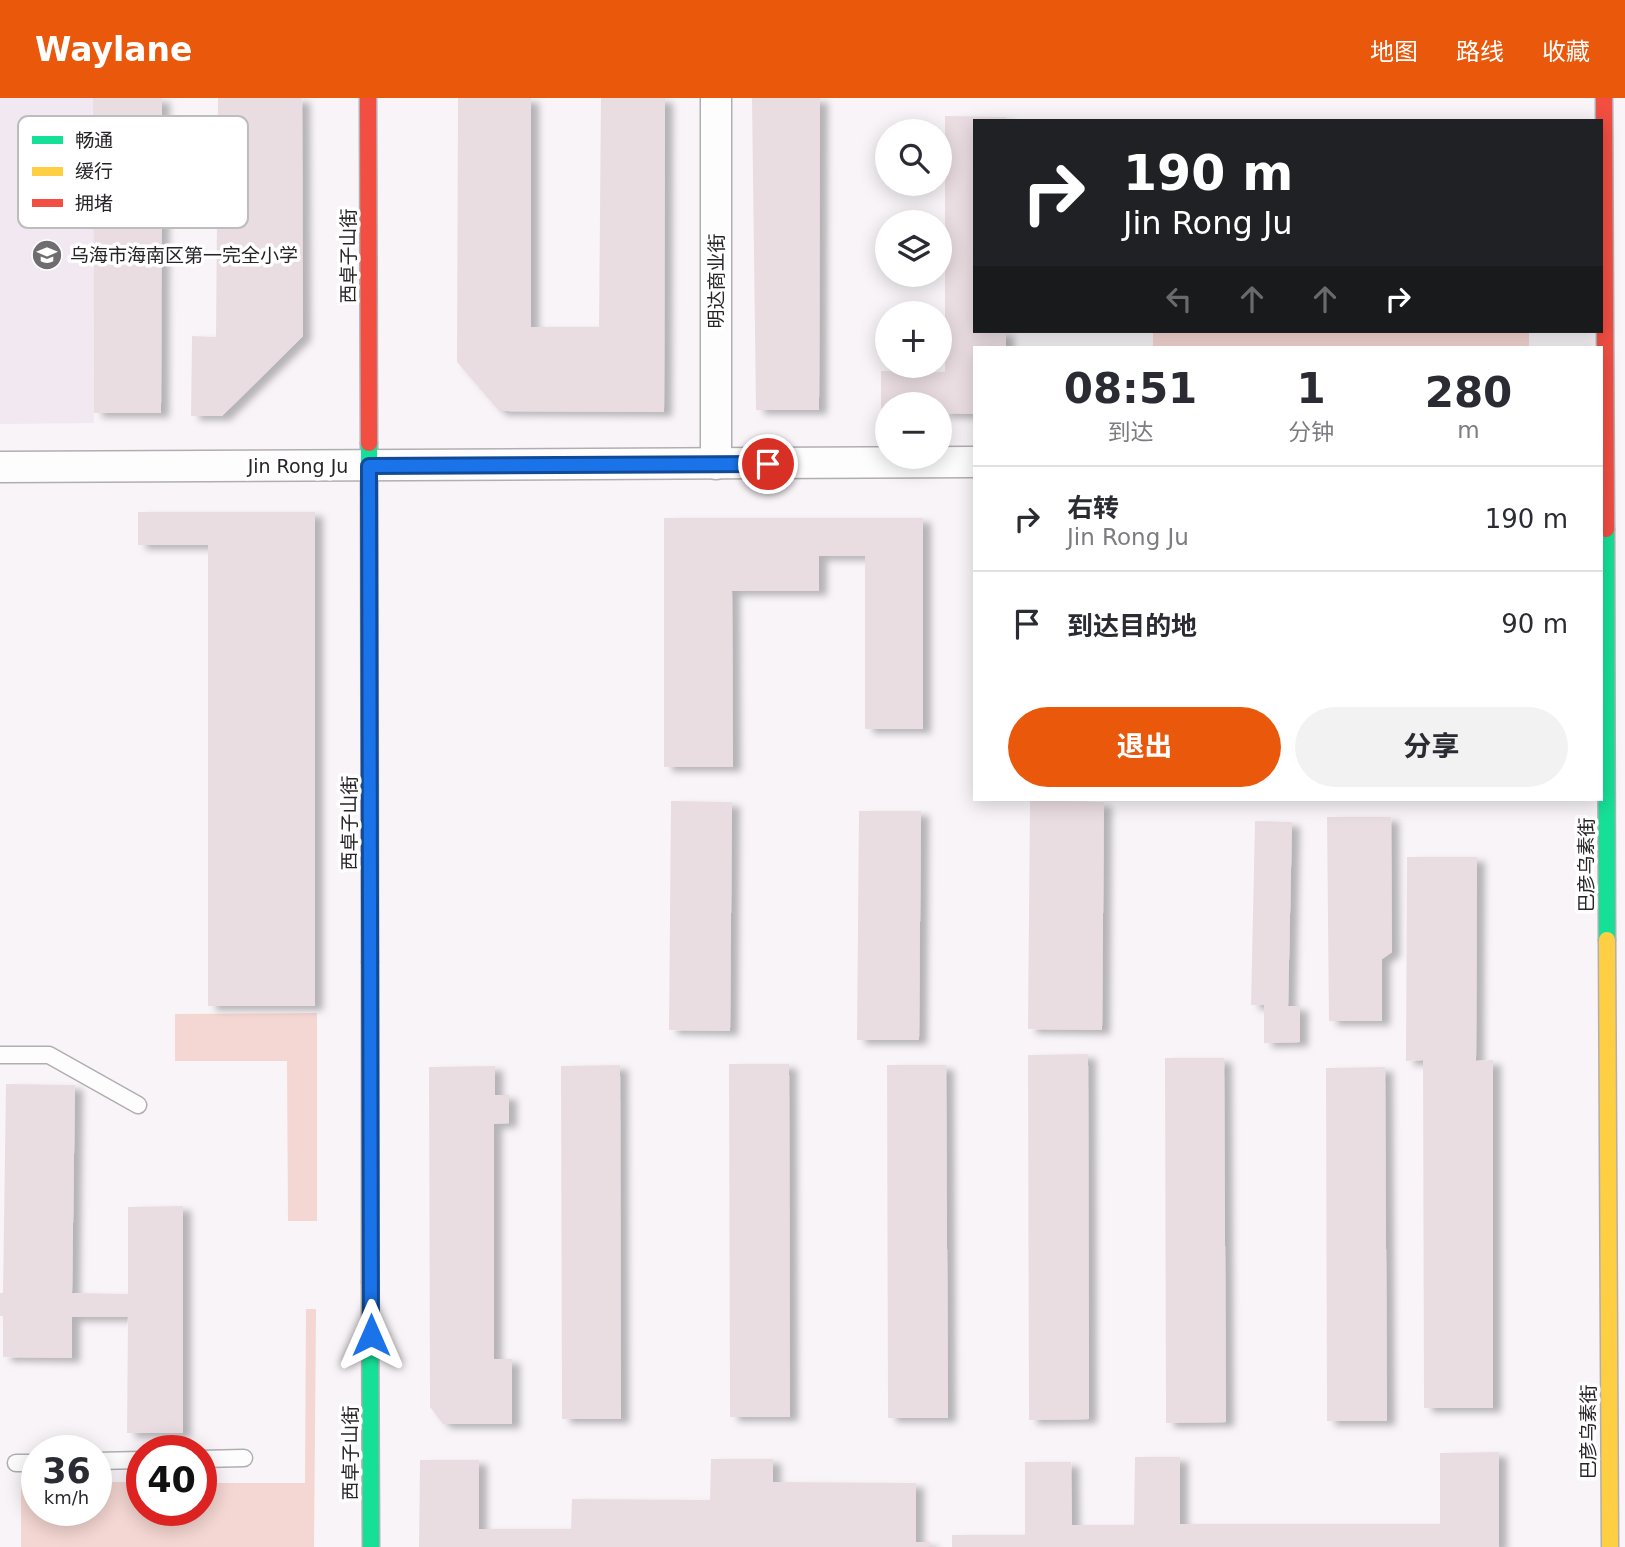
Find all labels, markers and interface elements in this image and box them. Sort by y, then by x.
text: Waylane [35,30,192,69]
text: 地图 [1370,38,1418,66]
text: 路线 [1456,38,1504,66]
text: 收藏 [1542,38,1590,66]
legend [18,116,248,228]
map controls [875,119,952,469]
button: search [875,119,952,196]
text: 畅通 [75,129,113,151]
text: 190 m [1123,145,1293,202]
icon: right [1008,147,1099,238]
text: 缓行 [75,160,113,182]
text: 拥堵 [75,192,113,214]
text: Jin Rong Ju [1123,204,1293,242]
street label: 西卓子山街 [337,208,359,304]
button: layers [875,210,952,287]
street label: 明达商业街 [705,233,727,329]
school or university icon: 乌海市海南区第一完全小学 [30,238,64,272]
place label: 乌海市海南区第一完全小学 [70,244,298,266]
icon: left [1160,280,1198,318]
icon: ahead [1233,280,1271,318]
icon: ahead [1306,280,1344,318]
icon: right [1379,280,1417,318]
button: + [875,301,952,378]
text: 08:51 [1064,364,1197,413]
text: 1 [1296,364,1326,413]
text: 280 [1425,368,1512,417]
button: − [875,392,952,469]
text: m [1457,417,1480,443]
text: 到达 [1108,419,1154,445]
text: 分钟 [1288,419,1334,445]
pin [738,434,798,494]
icon: arrive [749,445,787,483]
street label: Jin Rong Ju [247,455,348,477]
text: 右转 [1067,493,1119,523]
icon: right [1008,500,1046,538]
text: 190 m [1485,504,1568,534]
text: Jin Rong Ju [1067,524,1189,550]
icon: arrive [1008,605,1046,643]
text: 90 m [1501,609,1568,639]
text: 到达目的地 [1067,611,1197,641]
button: 退出 [1008,707,1281,787]
button: 分享 [1295,707,1568,787]
street label: 西卓子山街 [338,775,360,871]
street label: 巴彦乌素街 [1575,817,1597,913]
position arrow [334,1298,408,1372]
street label: 巴彦乌素街 [1577,1384,1599,1480]
street label: 西卓子山街 [339,1405,361,1501]
speed limit sign: 40 [126,1435,217,1526]
text: 36 [42,1451,91,1491]
text: km/h [44,1487,89,1508]

